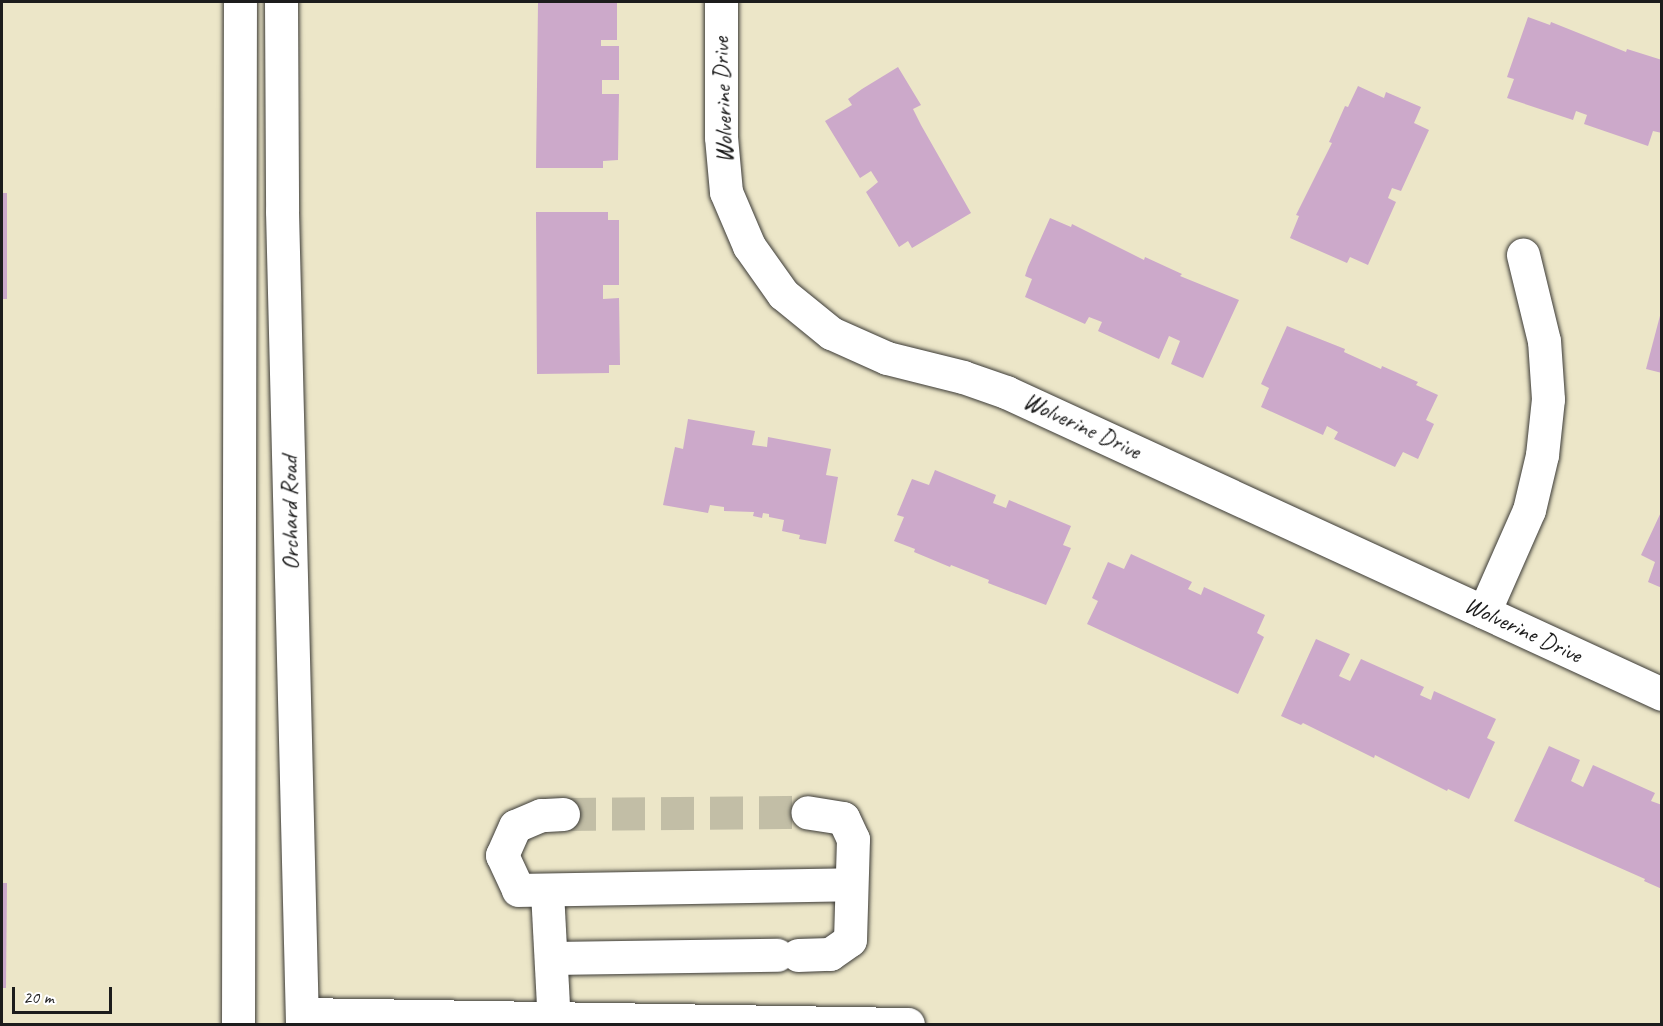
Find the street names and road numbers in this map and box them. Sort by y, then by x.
street label: Wolverine Drive [706,36,740,164]
street label: Wolverine Drive [1019,386,1145,466]
street label: Orchard Road [275,456,305,570]
street label: Wolverine Drive [1460,590,1586,670]

